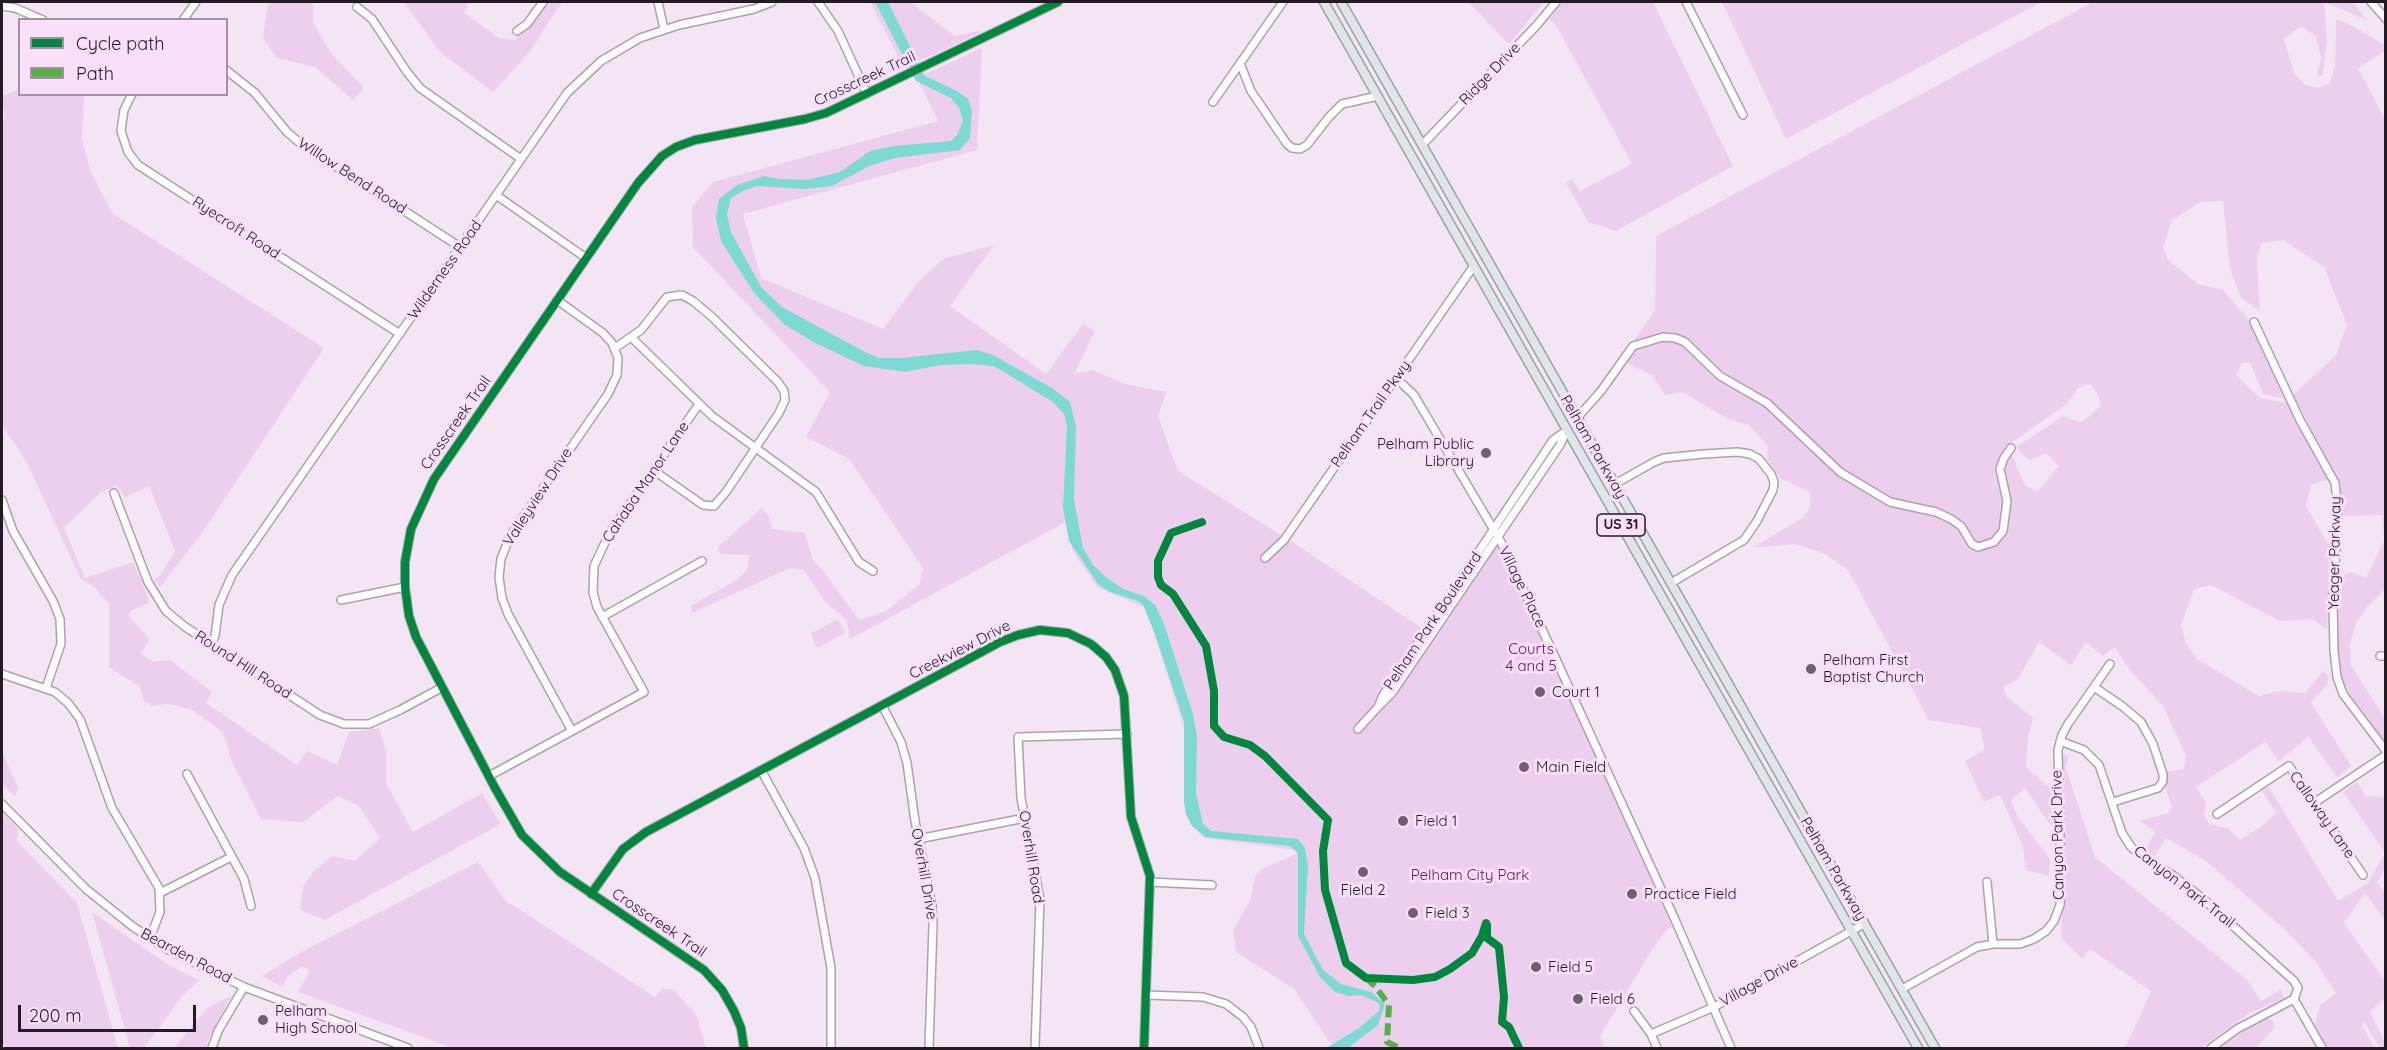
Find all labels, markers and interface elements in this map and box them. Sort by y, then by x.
legend [18,18,228,96]
text: Cycle path [76,32,164,55]
street label: Ridge Drive [1456,39,1524,109]
street label: Crosscreek Trail [811,48,919,110]
text: Path [76,62,114,85]
street label: Willow Bend Road [294,134,410,218]
street label: Ryecroft Road [189,193,283,263]
street label: Wilderness Road [404,217,486,323]
street label: Pelham Trail Pkwy [1327,357,1415,471]
street label: Crosscreek Trail [417,373,495,473]
street label: Pelham Parkway [1556,392,1630,502]
street label: Cahaba Manor Lane [599,418,693,546]
place label: Pelham Public Library [1377,435,1474,470]
street label: Valleyview Drive [500,444,576,550]
marker: Pelham Public Library [1479,446,1493,460]
street label: Yeager Parkway [2325,496,2345,610]
road number: US 31 [1597,514,1645,536]
street label: Village Place [1495,543,1549,631]
street label: Pelham Park Boulevard [1380,549,1486,693]
street label: Creekview Drive [906,617,1014,683]
street label: Round Hill Road [191,627,295,703]
park label: Courts 4 and 5 [1505,640,1557,675]
place label: Pelham First Baptist Church [1823,651,1924,686]
marker: Pelham First Baptist Church [1804,662,1818,676]
place label: Court 1 [1552,683,1600,701]
marker: Court 1 [1533,685,1547,699]
place label: Main Field [1536,758,1606,776]
marker: Main Field [1517,760,1531,774]
street label: Calloway Lane [2285,768,2359,862]
street label: Canyon Park Drive [2048,770,2068,900]
street label: Overhill Road [1015,809,1047,905]
place label: Field 1 [1415,812,1457,830]
marker: Field 1 [1396,814,1410,828]
street label: Pelham Parkway [1796,814,1870,924]
street label: Overhill Drive [907,827,941,921]
street label: Canyon Park Trail [2130,842,2238,932]
marker: Field 2 [1356,865,1370,879]
park label: Pelham City Park [1411,866,1529,884]
place label: Field 2 [1341,881,1385,899]
street label: Crosscreek Trail [608,885,710,961]
place label: Practice Field [1644,885,1737,903]
marker: Practice Field [1625,887,1639,901]
place label: Field 3 [1425,904,1470,922]
marker: Field 3 [1406,906,1420,920]
street label: Bearden Road [137,924,235,988]
street label: Village Drive [1717,953,1801,1011]
place label: Field 5 [1548,958,1593,976]
marker: Field 5 [1529,960,1543,974]
place label: Field 6 [1590,990,1635,1008]
marker: Field 6 [1571,992,1585,1006]
scale bar [21,993,200,1031]
place label: Pelham High School [275,1002,357,1037]
text: 200 m [29,1004,82,1027]
marker: Pelham High School [256,1013,270,1027]

